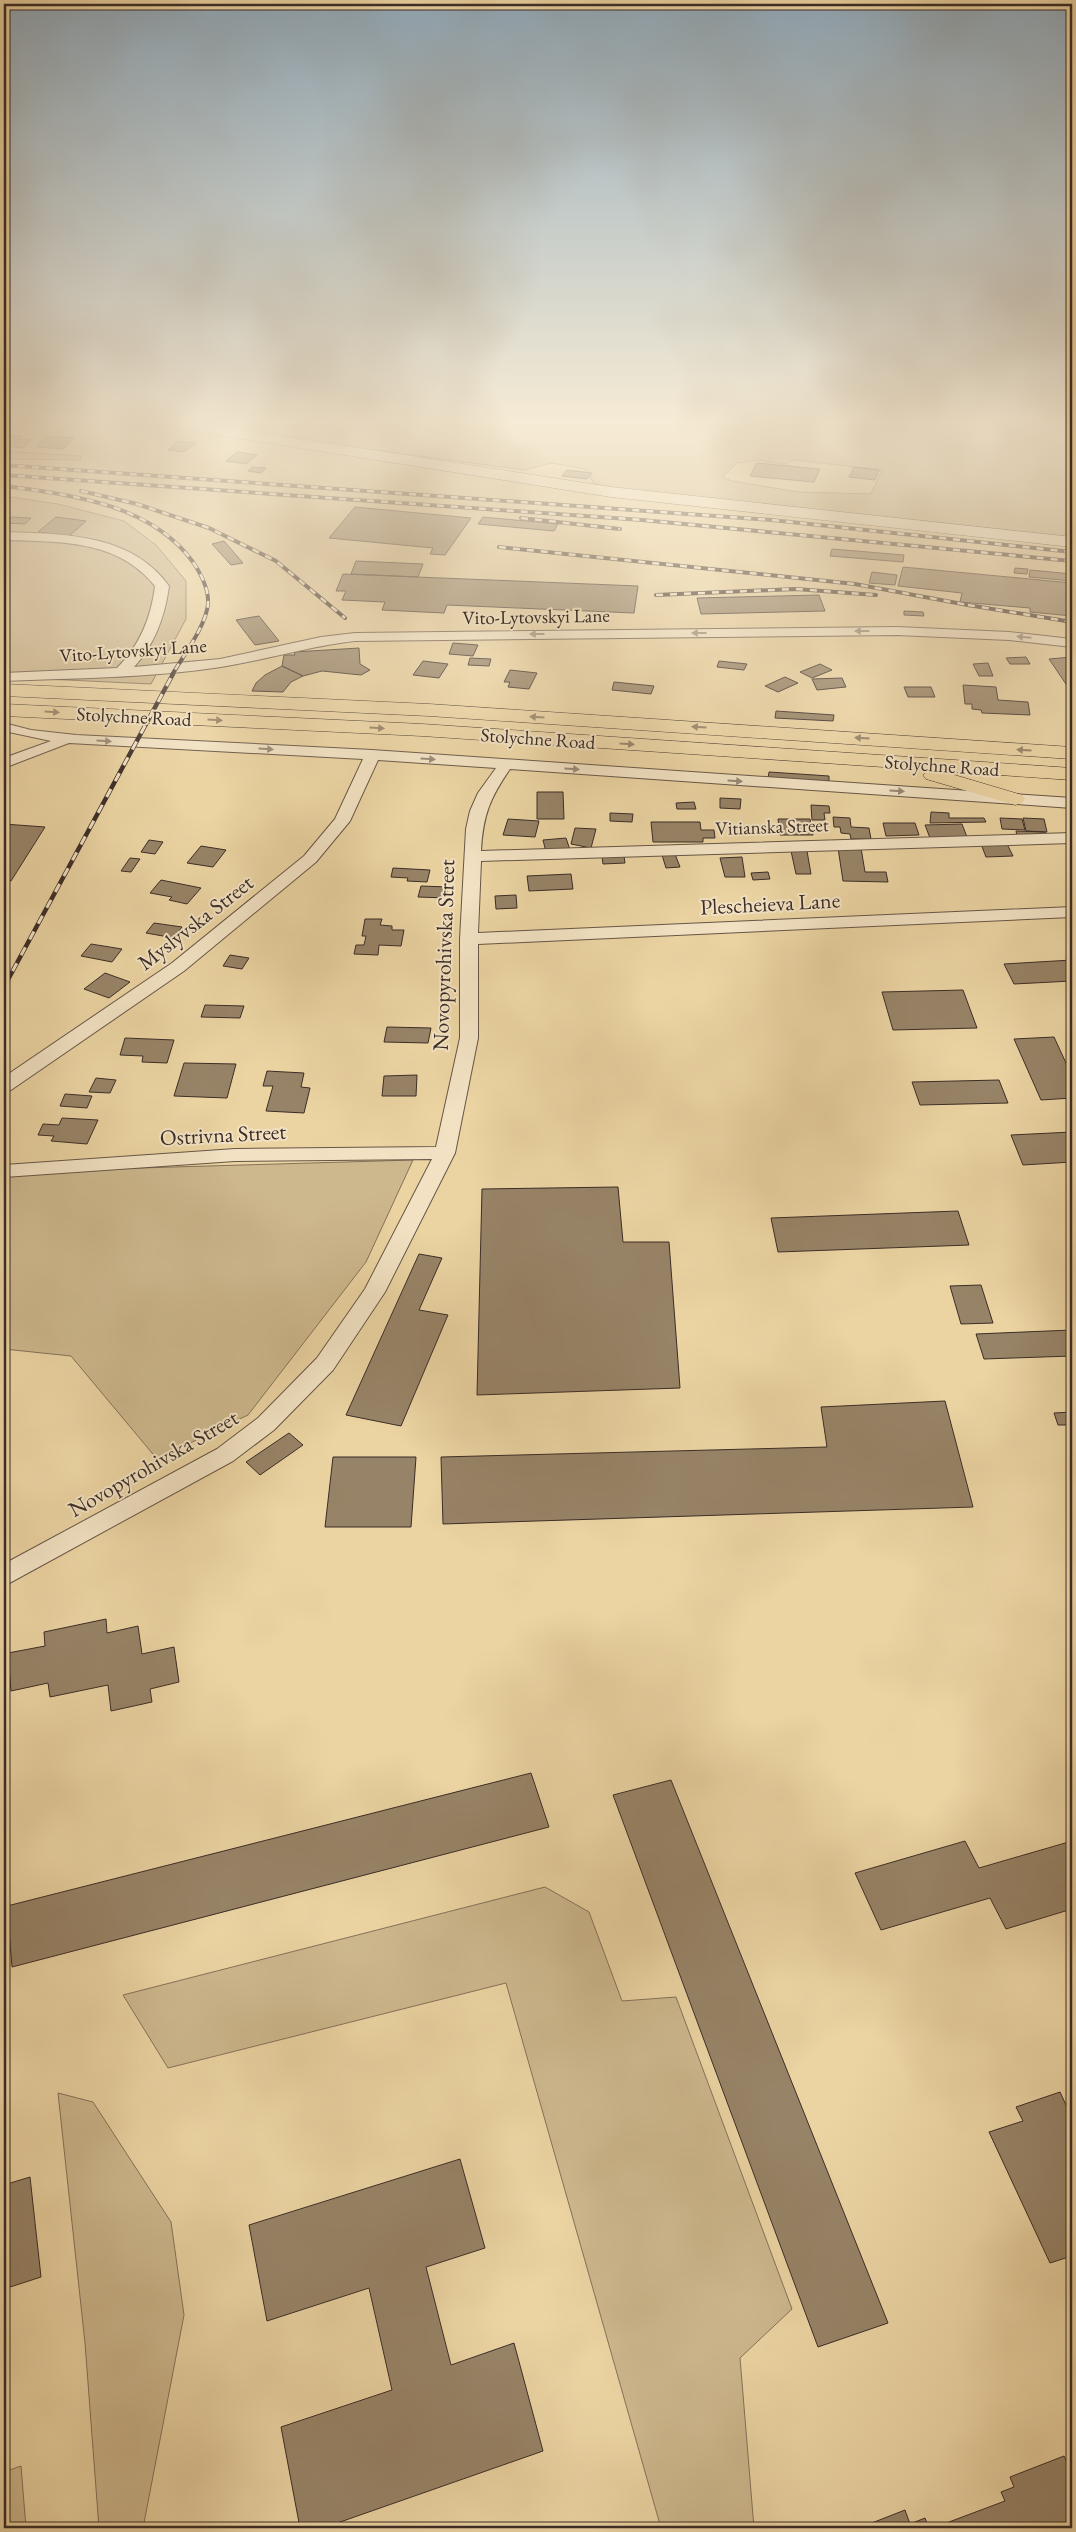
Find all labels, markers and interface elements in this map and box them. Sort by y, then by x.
street label: Vito-Lytovskyi Lane [462,603,610,630]
one-way arrow [853,627,869,635]
one-way arrow [691,629,707,637]
one-way arrow [528,630,544,638]
street label: Vito-Lytovskyi Lane [59,633,207,668]
one-way arrow [1016,633,1032,641]
street label: Stolychne Road [76,701,192,732]
one-way arrow [45,709,61,717]
one-way arrow [529,712,545,720]
one-way arrow [207,717,223,725]
street label: Stolychne Road [480,722,597,755]
one-way arrow [691,723,707,731]
one-way arrow [369,724,385,732]
one-way arrow [853,734,869,742]
one-way arrow [96,737,112,745]
one-way arrow [619,740,635,748]
one-way arrow [1015,745,1031,753]
one-way arrow [258,746,274,754]
street label: Stolychne Road [884,749,1001,782]
one-way arrow [420,755,436,763]
one-way arrow [565,765,581,773]
one-way arrow [727,777,743,785]
one-way arrow [889,788,905,796]
street label: Vitianska Street [715,812,829,841]
street label: Novopyrohivska Street [426,859,461,1051]
street label: Myslyvska Street [132,868,259,977]
street label: Plescheieva Lane [699,885,841,922]
street label: Ostrivna Street [159,1117,287,1152]
street label: Novopyrohivska Street [63,1403,244,1524]

